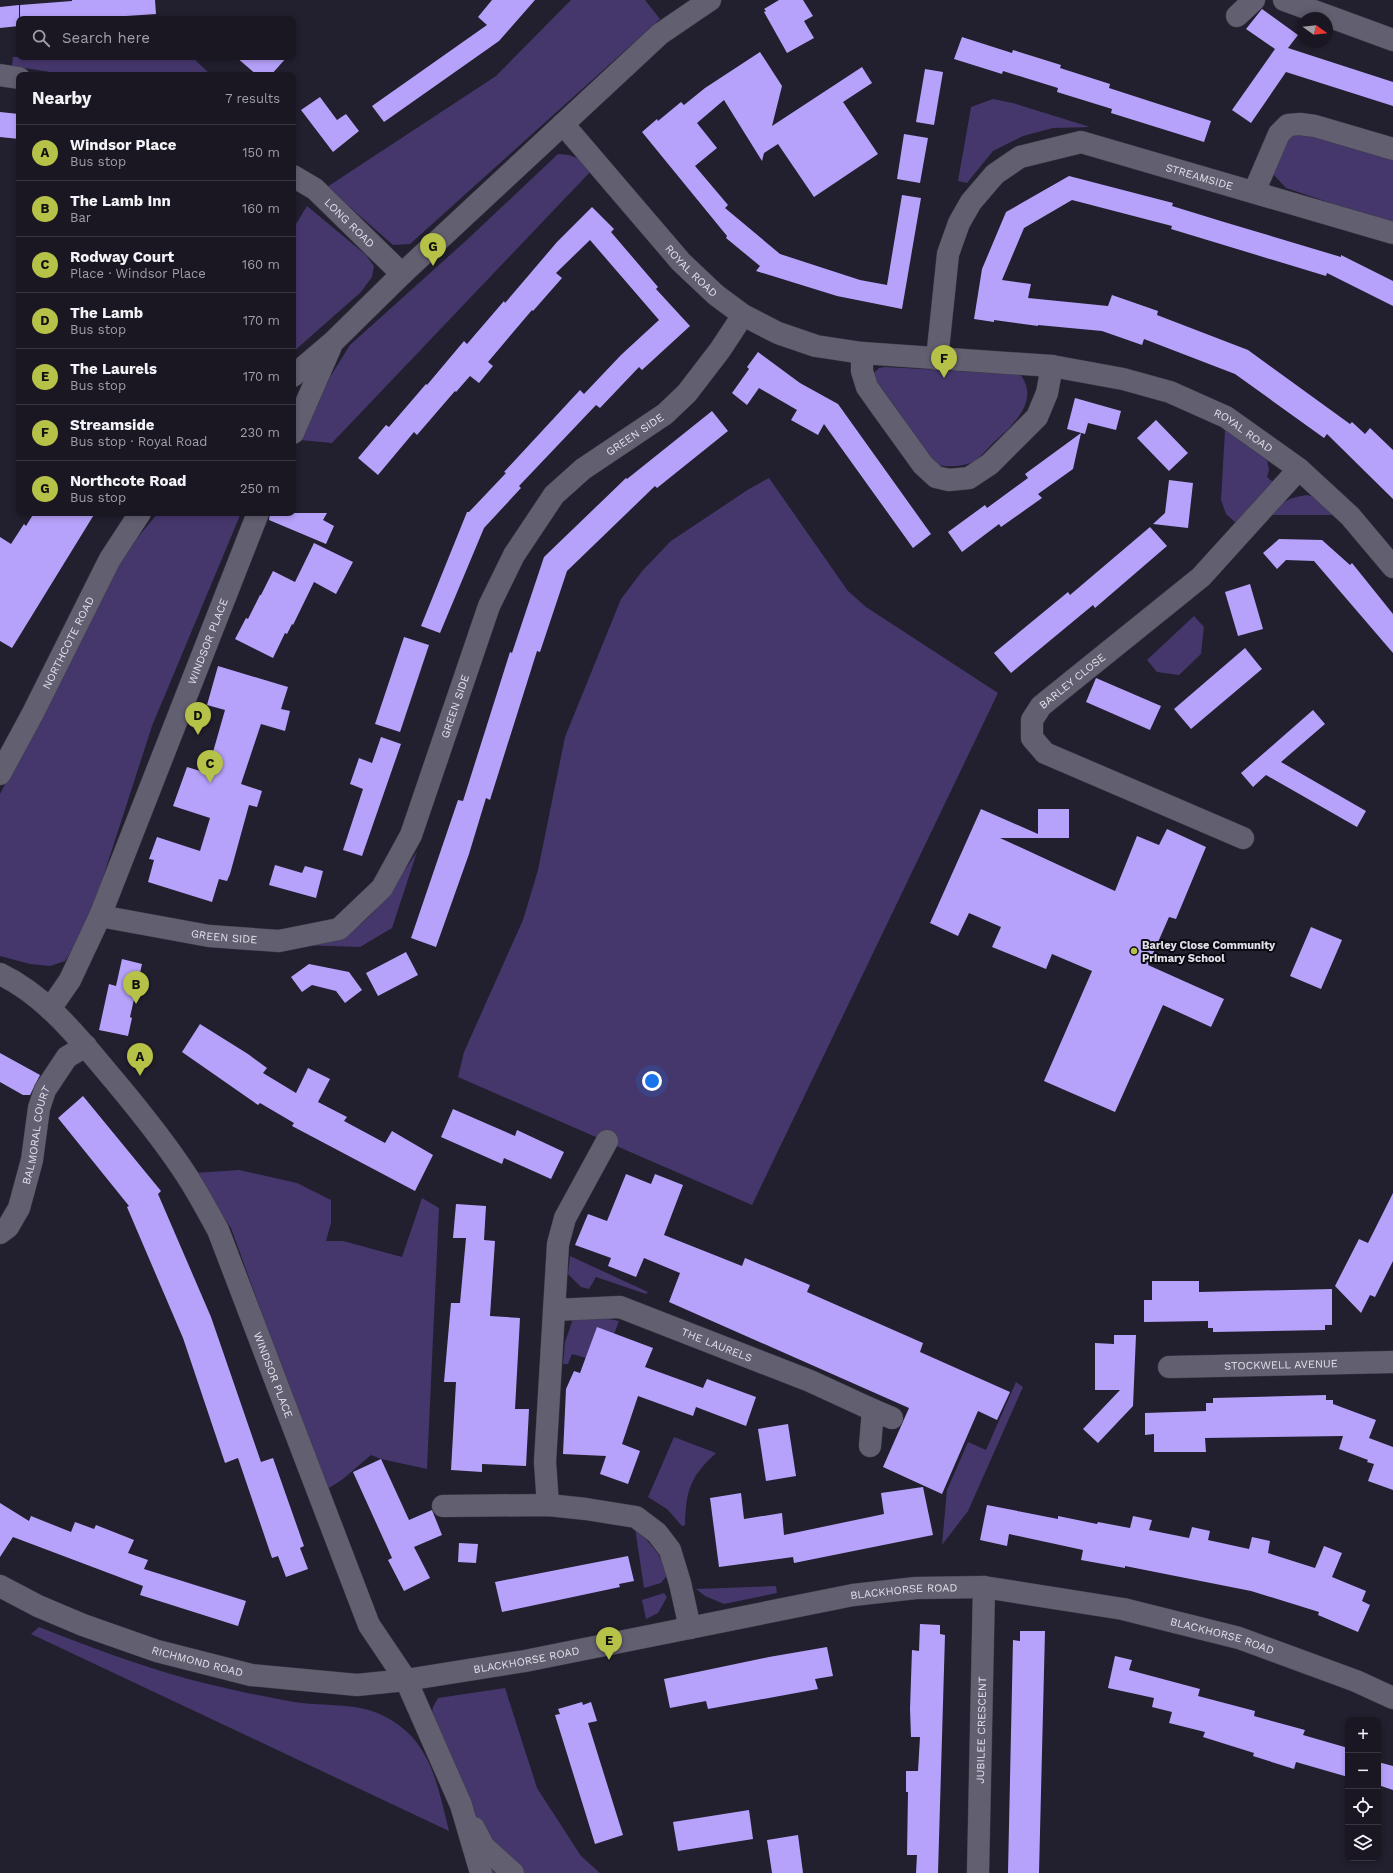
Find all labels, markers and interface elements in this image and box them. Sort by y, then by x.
north arrow [1297,12,1333,48]
search box [16,16,296,60]
icon: search [30,27,52,49]
text: Search here [62,29,150,47]
text: Nearby [32,88,91,108]
text: 7 results [225,91,280,106]
text: Windsor Place [70,136,176,154]
text: A [41,145,49,160]
text: 150 m [242,145,280,160]
text: Bus stop [70,154,126,169]
street label: STREAMSIDE [1164,161,1235,193]
text: The Lamb Inn [70,192,171,210]
street label: LONG ROAD [322,196,377,251]
text: B [41,201,49,216]
text: 160 m [242,201,280,216]
text: Bar [70,210,91,225]
pin: G [420,233,446,266]
street label: ROYAL ROAD [662,242,720,300]
text: Rodway Court [70,248,174,266]
text: C [41,257,49,272]
text: 160 m [242,257,280,272]
text: Place · Windsor Place [70,266,206,281]
text: The Lamb [70,304,143,322]
text: D [40,313,50,328]
text: 170 m [243,313,280,328]
text: Bus stop [70,322,126,337]
pin: F [931,345,957,378]
text: The Laurels [70,360,157,378]
text: E [41,369,49,384]
text: 170 m [243,369,280,384]
text: Bus stop [70,378,126,393]
street label: ROYAL ROAD [1212,406,1275,455]
street label: GREEN SIDE [604,411,666,459]
text: Streamside [70,416,155,434]
text: F [41,425,49,440]
text: 230 m [240,425,280,440]
text: Bus stop · Royal Road [70,434,207,449]
text: Northcote Road [70,472,187,490]
text: G [40,481,50,496]
text: 250 m [240,481,280,496]
text: Bus stop [70,490,126,505]
street label: NORTHCOTE ROAD [40,594,97,691]
street label: WINDSOR PLACE [185,597,231,686]
street label: BARLEY CLOSE [1037,651,1108,712]
street label: GREEN SIDE [438,673,472,740]
pin: D [185,702,211,735]
pin: C [197,750,223,783]
street label: GREEN SIDE [190,927,258,946]
place label: Barley Close Community Primary School [1142,939,1276,965]
marker: Barley Close Community Primary School [1129,946,1139,956]
pin: B [123,971,149,1004]
pin: A [127,1043,153,1076]
your location [642,1071,662,1091]
street label: BALMORAL COURT [20,1083,53,1186]
street label: THE LAURELS [679,1326,754,1365]
street label: WINDSOR PLACE [251,1330,295,1420]
street label: STOCKWELL AVENUE [1224,1357,1338,1373]
street label: BLACKHORSE ROAD [850,1581,957,1602]
street label: BLACKHORSE ROAD [1169,1615,1276,1657]
pin: E [596,1627,622,1660]
street label: RICHMOND ROAD [150,1644,245,1680]
street label: BLACKHORSE ROAD [472,1644,581,1676]
street label: JUBILEE CRESCENT [974,1676,989,1784]
map controls [1345,1717,1381,1861]
button: + [1345,1717,1381,1753]
button: − [1345,1753,1381,1789]
button: locate [1345,1789,1381,1825]
button: layers [1345,1825,1381,1861]

